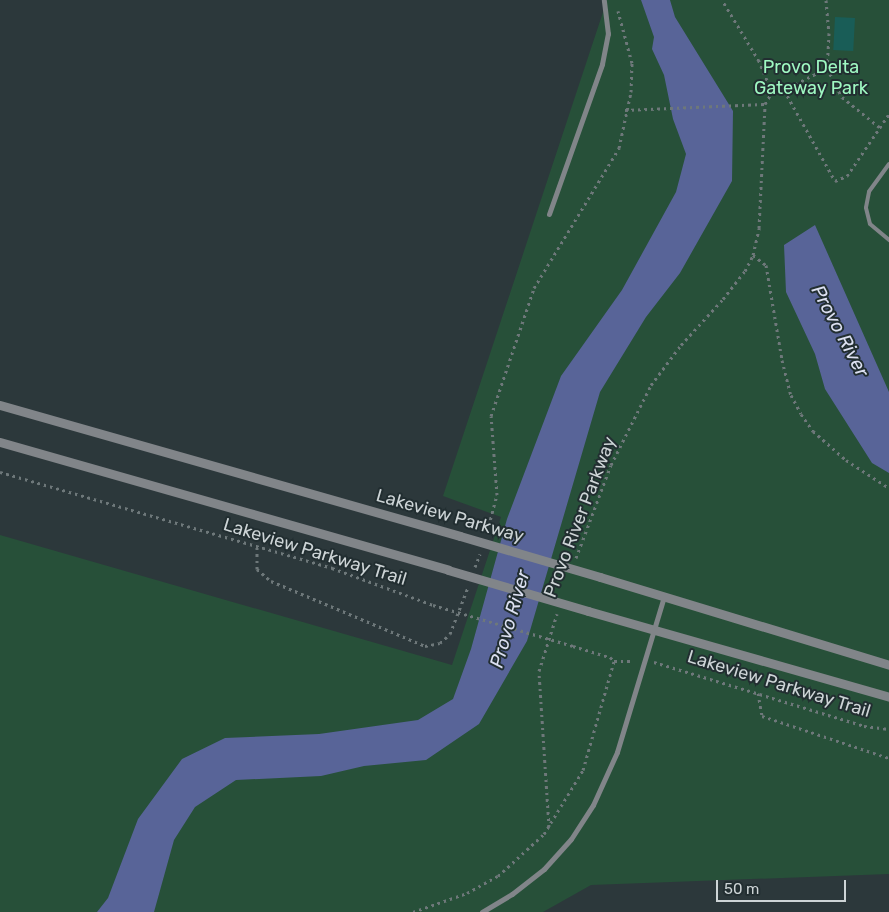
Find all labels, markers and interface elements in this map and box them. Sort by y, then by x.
park label: Provo Delta Gateway Park [754,57,868,100]
water label: Provo River [806,281,874,381]
street label: Provo River Parkway [539,433,621,601]
street label: Lakeview Parkway [374,485,526,547]
street label: Lakeview Parkway Trail [220,514,410,590]
water label: Provo River [485,567,535,671]
street label: Lakeview Parkway Trail [684,646,874,722]
scale bar [719,870,849,902]
text: 50 m [724,880,759,898]

